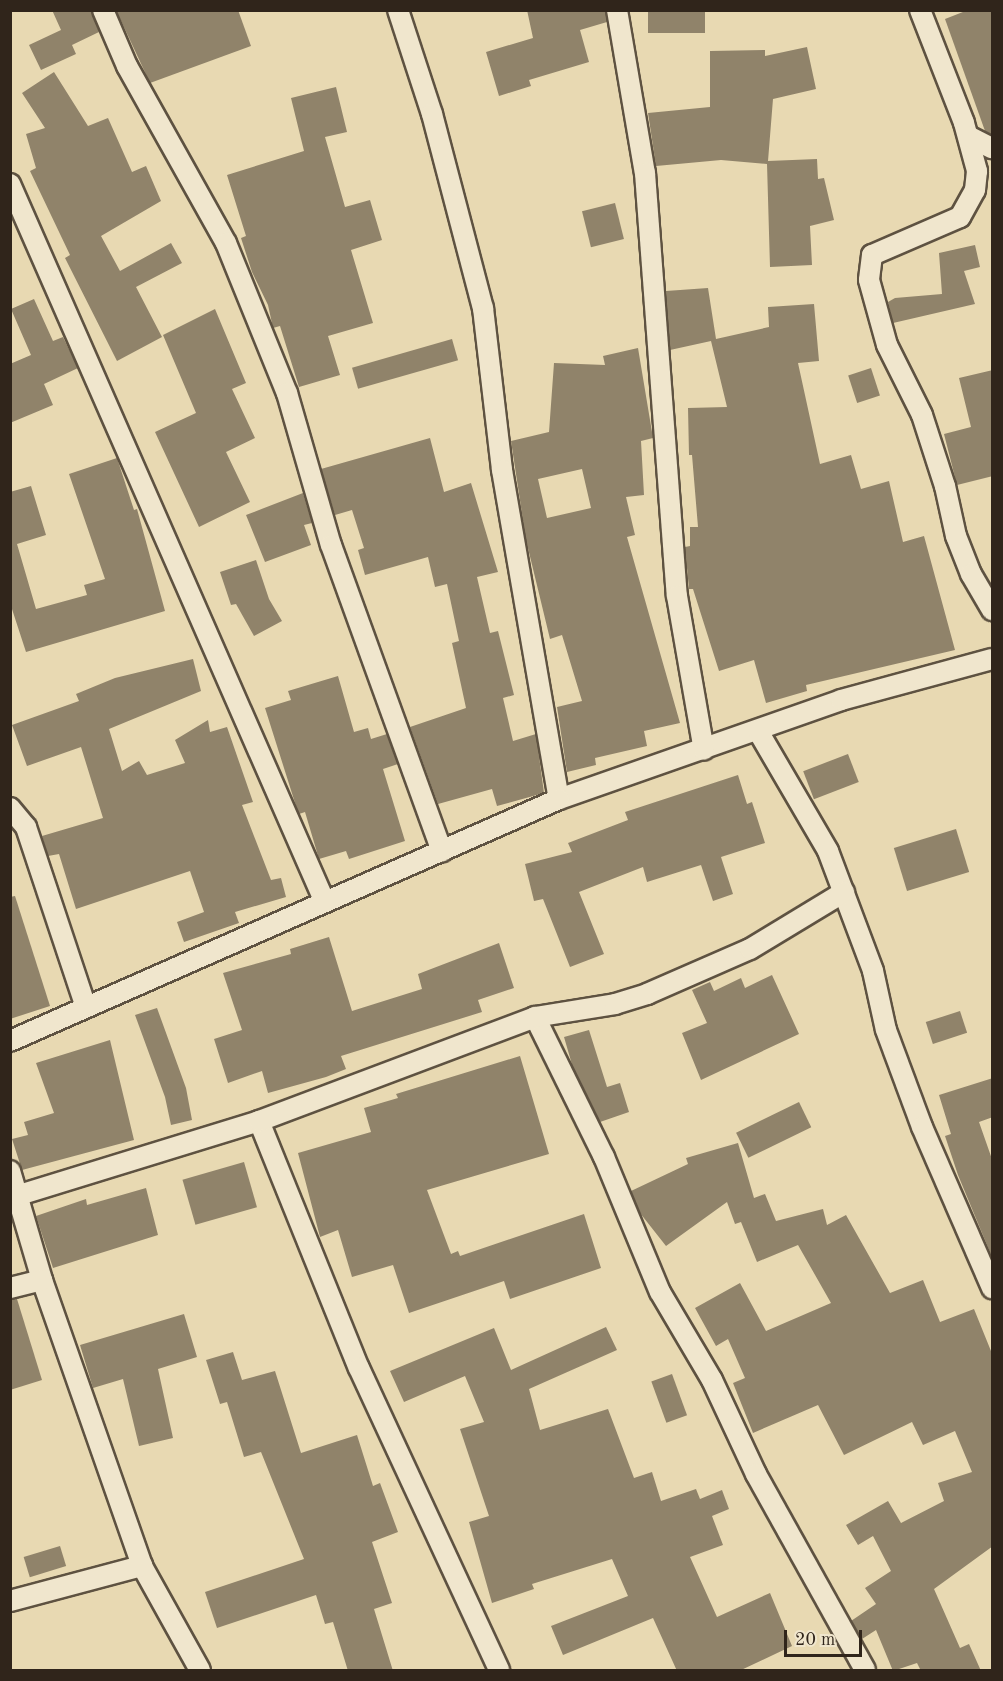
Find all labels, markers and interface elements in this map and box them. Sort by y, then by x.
scale bar [787,1618,865,1656]
text: 20 m [795,1631,835,1649]

